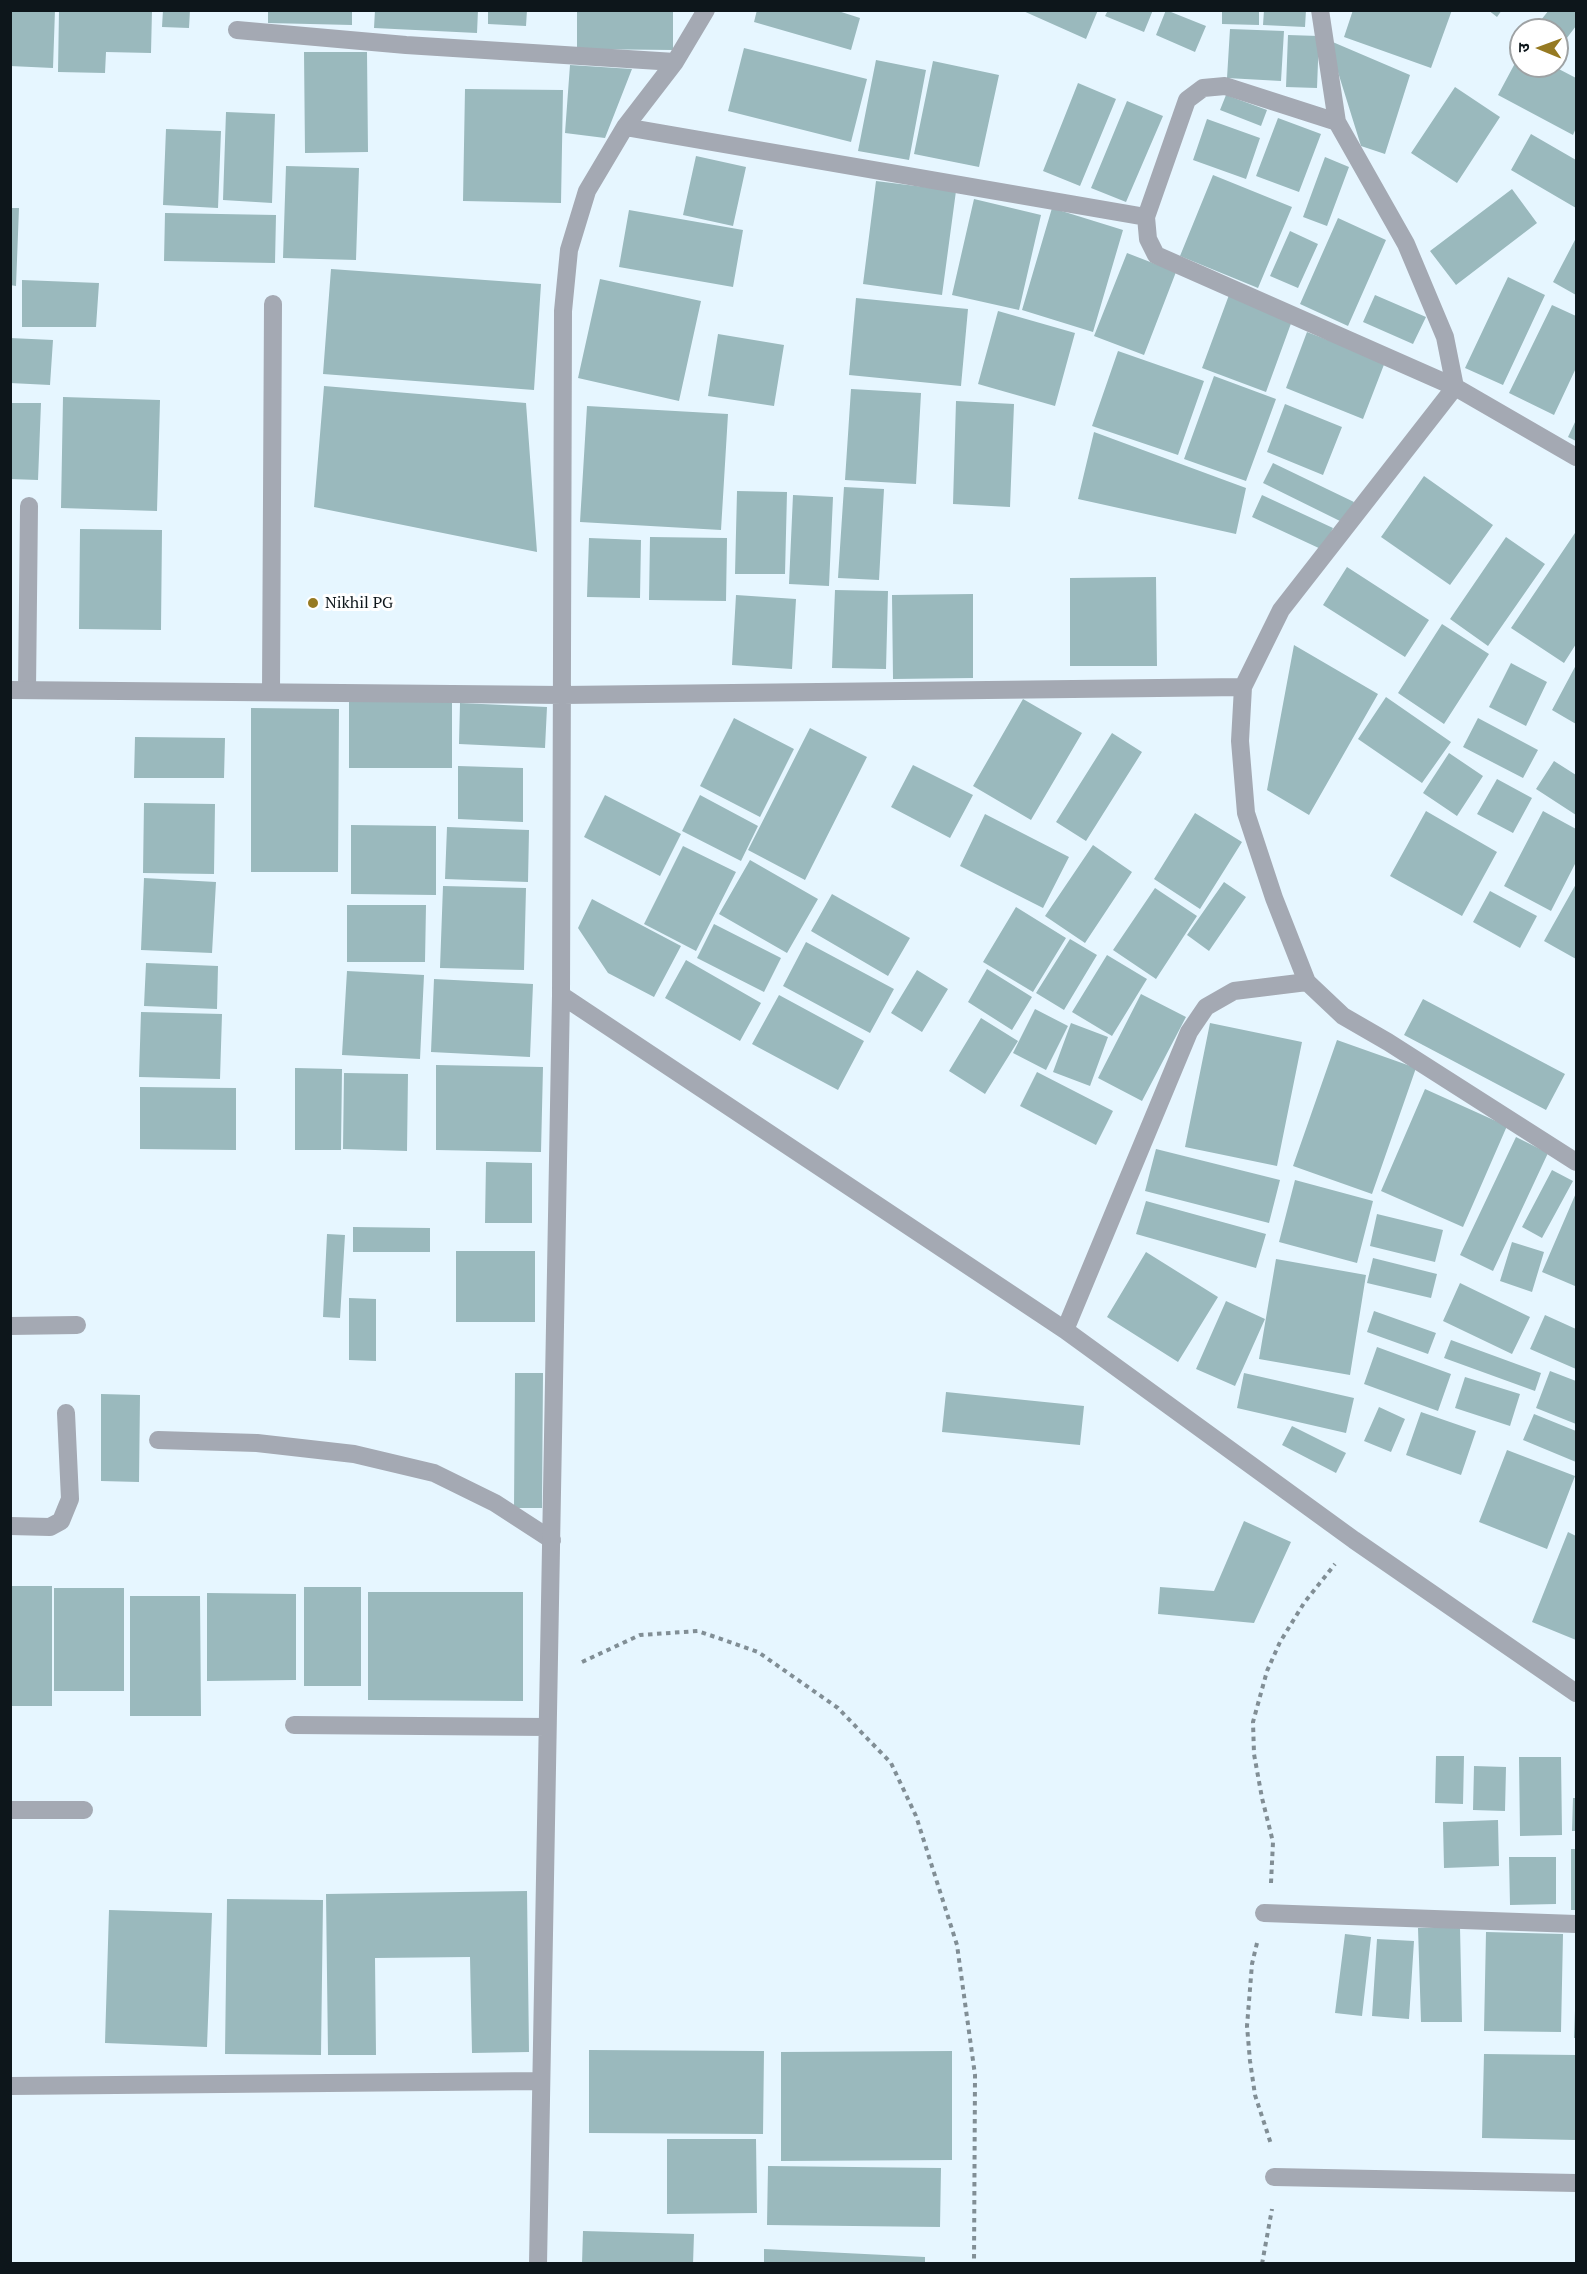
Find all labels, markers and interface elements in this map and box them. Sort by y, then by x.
north arrow [1509,18,1569,78]
text: उ [1512,43,1534,53]
place label: Nikhil PG [325,593,393,613]
marker: Nikhil PG [306,596,320,610]

